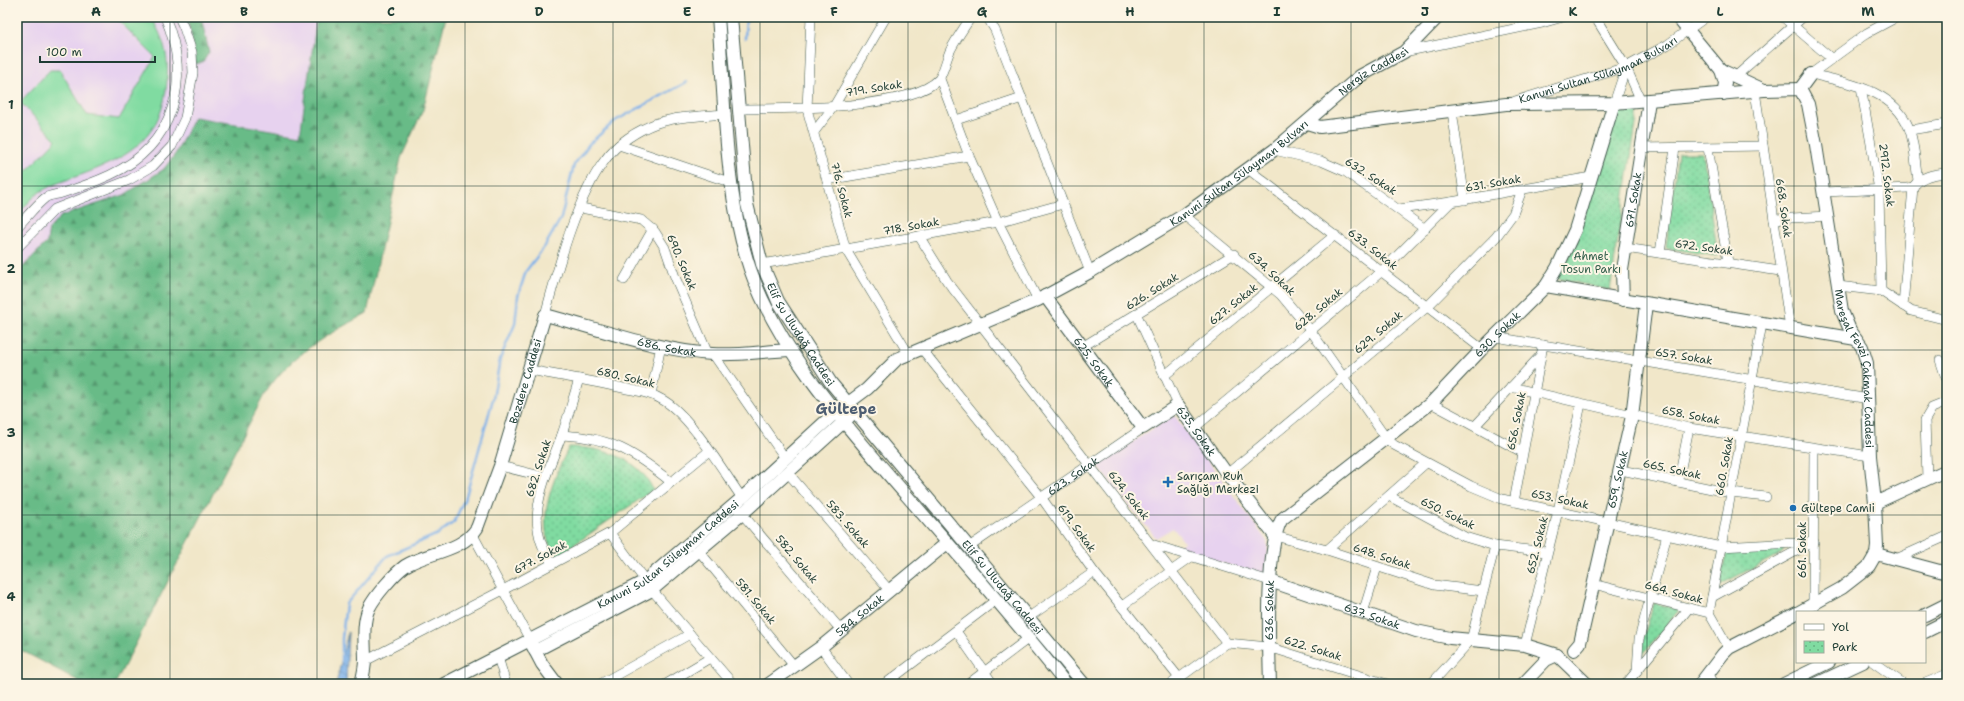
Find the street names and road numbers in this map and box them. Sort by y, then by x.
street label: Kanuni Sultan Sülayman Bulvarı [1517,33,1681,107]
street label: Nergiz Caddesi [1335,44,1412,99]
street label: 719. Sokak [845,77,903,100]
street label: Kanuni Sultan Sülayman Bulvarı [1167,117,1312,230]
street label: 2912. Sokak [1875,142,1898,208]
street label: 632. Sokak [1342,154,1400,199]
street label: 716. Sokak [827,161,856,220]
street label: 631. Sokak [1464,171,1522,196]
street label: 671. Sokak [1622,171,1645,229]
street label: 668. Sokak [1772,177,1795,239]
street label: 718. Sokak [882,214,940,239]
street label: 633. Sokak [1345,225,1401,274]
street label: 690. Sokak [663,232,700,293]
street label: 672. Sokak [1674,236,1734,259]
street label: 634. Sokak [1245,248,1299,299]
street label: 626. Sokak [1123,269,1182,314]
street label: Elif Su Uludağ Caddesi [763,280,838,390]
street label: 627. Sokak [1206,280,1261,329]
street label: 628. Sokak [1291,284,1346,334]
street label: Mareşal Fevzi Çakmak Caddesi [1831,288,1877,448]
street label: 629. Sokak [1351,307,1406,357]
street label: 630. Sokak [1471,308,1524,361]
street label: 686. Sokak [635,334,697,360]
street label: 625. Sokak [1070,334,1117,390]
street label: Bozdere Caddesi [506,337,546,426]
street label: 657. Sokak [1654,345,1714,368]
street label: 680. Sokak [595,363,657,392]
street label: 656. Sokak [1503,391,1530,452]
street label: 658. Sokak [1660,402,1721,428]
street label: 635. Sokak [1173,403,1219,460]
street label: 660. Sokak [1712,435,1737,497]
street label: 682. Sokak [522,437,555,499]
street label: 659. Sokak [1604,449,1632,510]
street label: 623. Sokak [1044,453,1102,499]
street label: 665. Sokak [1641,456,1702,483]
street label: 624. Sokak [1104,467,1153,523]
street label: 653. Sokak [1530,486,1590,513]
street label: 650. Sokak [1418,494,1478,533]
street label: Kanuni Sultan Süleyman Caddesi [595,497,742,612]
street label: 583. Sokak [823,497,873,552]
street label: 619. Sokak [1054,501,1099,556]
street label: 652. Sokak [1523,515,1552,575]
street label: 661. Sokak [1795,522,1810,578]
street label: 582. Sokak [772,532,821,587]
street label: 677. Sokak [511,537,569,578]
street label: Elif Su Uludağ Caddesi [958,537,1046,638]
street label: 648. Sokak [1351,540,1413,573]
street label: 581. Sokak [732,575,779,628]
street label: 664. Sokak [1643,577,1705,607]
street label: 636. Sokak [1262,580,1278,640]
street label: 584. Sokak [833,591,888,640]
street label: 637. Sokak [1342,600,1402,633]
street label: 622. Sokak [1282,633,1344,664]

